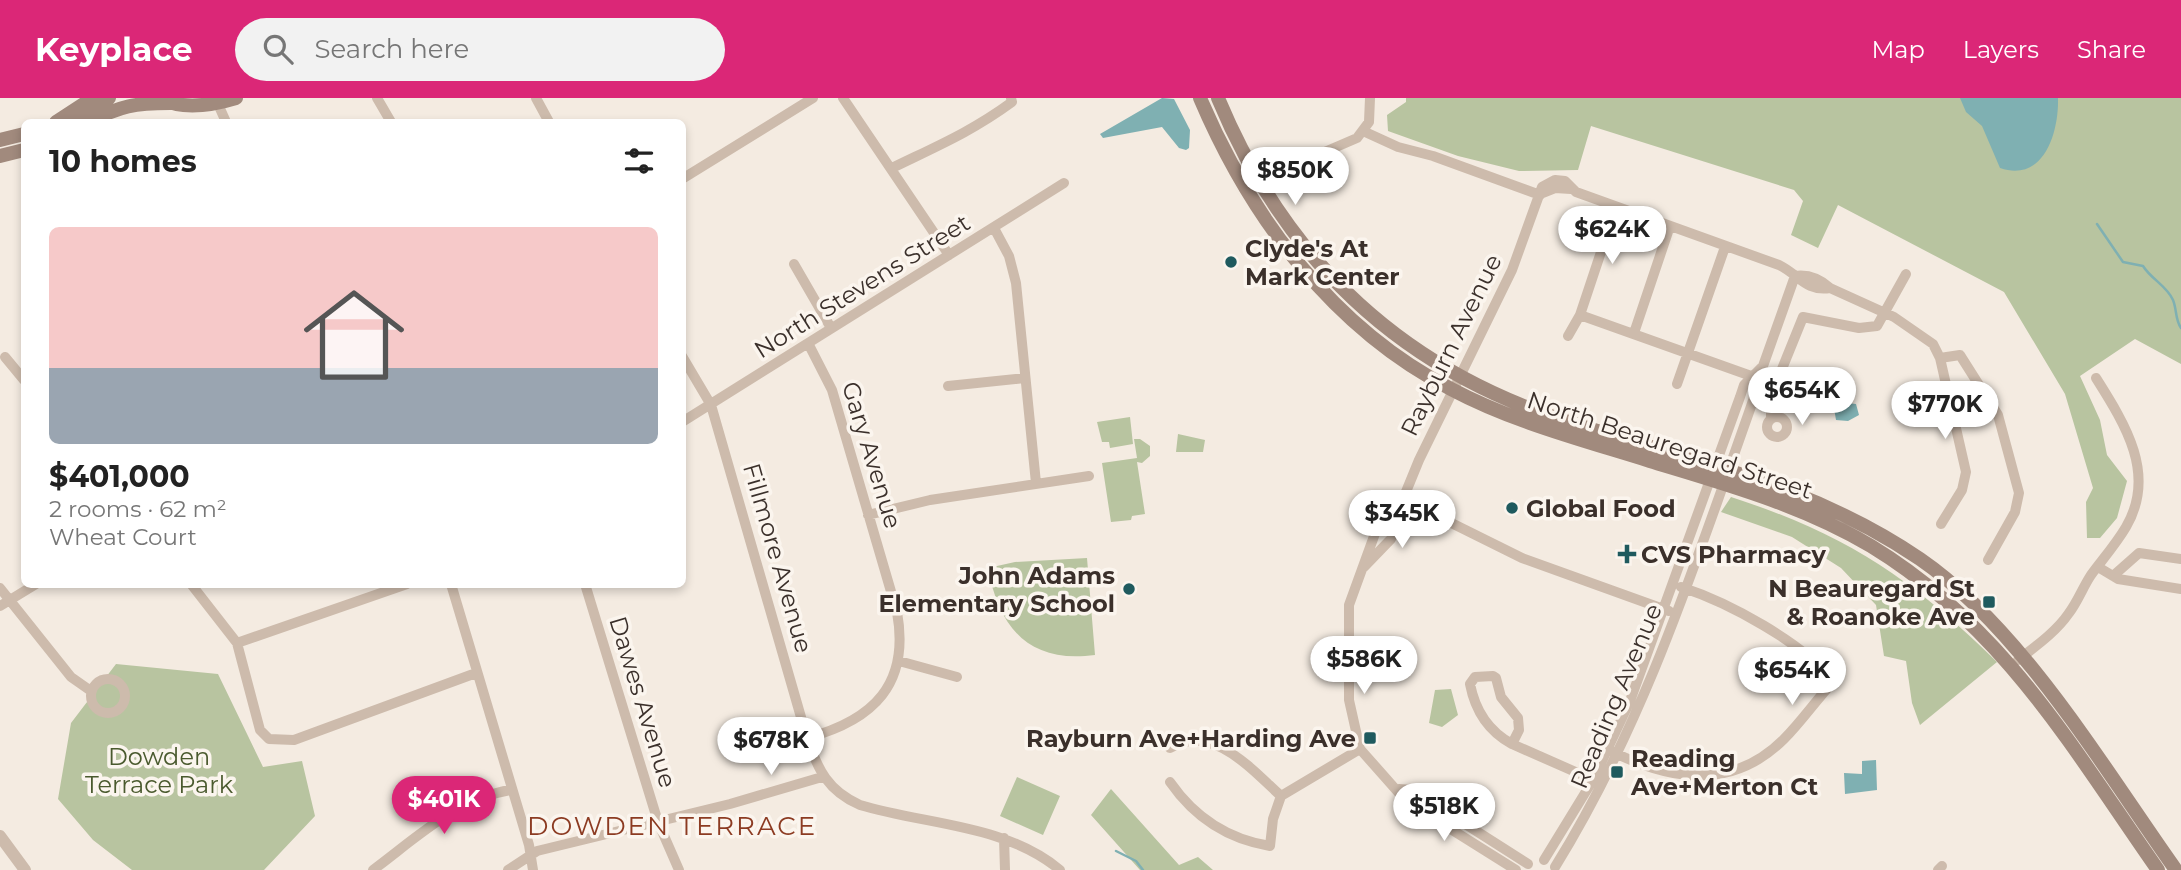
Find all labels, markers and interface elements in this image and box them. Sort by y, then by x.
search box [235,18,725,81]
text: Keyplace [35,29,193,69]
icon: search [259,30,297,68]
text: Search here [315,33,469,65]
text: Map [1871,35,1925,64]
text: Layers [1963,35,2039,64]
text: Share [2077,35,2146,64]
icon: filters [620,142,658,180]
text: 10 homes [49,143,197,180]
pin: $850K [1246,148,1344,207]
text: $850K [1257,156,1333,184]
pin: $624K [1563,206,1661,266]
street label: North Stevens Street [749,208,975,364]
text: $624K [1574,215,1650,243]
place label: Clyde's At Mark Center [1245,234,1400,291]
street label: Rayburn Avenue [1394,249,1508,441]
marker: Clyde's At Mark Center [1223,254,1239,270]
icon: home [291,272,417,398]
pin: $654K [1753,368,1851,427]
text: $654K [1764,376,1840,404]
street label: Gary Avenue [836,378,908,532]
pin: $770K [1896,382,1994,441]
street label: North Beauregard Street [1524,385,1817,505]
text: $770K [1907,390,1983,418]
text: $401,000 [49,458,190,495]
street label: Fillmore Avenue [737,460,819,656]
pin: $345K [1353,490,1451,550]
place label: Global Food [1526,494,1676,523]
text: 2 rooms · 62 m² [49,495,227,523]
text: $345K [1365,499,1439,527]
marker: Global Food [1504,500,1520,516]
text: Wheat Court [49,523,197,551]
place label: CVS Pharmacy [1641,540,1826,569]
marker: CVS Pharmacy [1619,546,1635,562]
place label: John Adams Elementary School [878,561,1115,618]
place label: N Beauregard St & Roanoke Ave [1768,574,1976,631]
marker: John Adams Elementary School [1121,581,1137,597]
marker: N Beauregard St & Roanoke Ave [1981,594,1997,610]
street label: Reading Avenue [1564,599,1668,793]
street label: Dawes Avenue [603,613,683,791]
pin: $586K [1315,636,1413,696]
text: $586K [1326,645,1402,673]
pin: $654K [1743,648,1841,707]
text: $654K [1754,656,1830,684]
pin: $678K [722,718,820,777]
place label: Rayburn Ave+Harding Ave [1026,724,1356,753]
text: $678K [733,726,809,754]
marker: Rayburn Ave+Harding Ave [1362,730,1378,746]
park label: Dowden Terrace Park [85,742,234,799]
place label: Reading Ave+Merton Ct [1630,744,1819,801]
marker: Reading Ave+Merton Ct [1609,764,1625,780]
pin: $401K [395,776,493,836]
pin: $518K [1395,784,1493,843]
text: $401K [408,785,480,813]
text: $518K [1409,792,1479,820]
district label: DOWDEN TERRACE [527,810,817,842]

